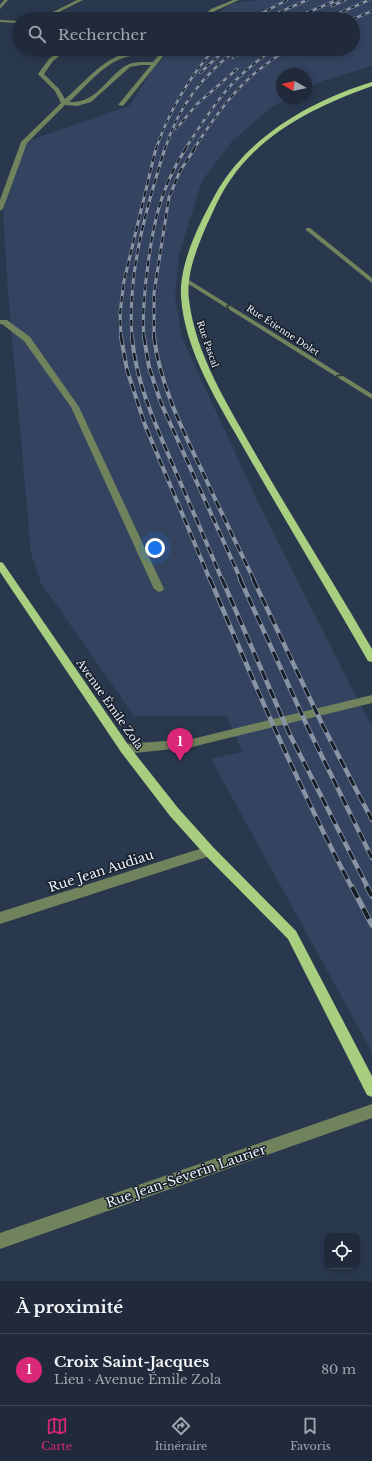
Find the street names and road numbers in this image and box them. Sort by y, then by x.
street label: Rue Étienne Dolet [245,302,322,358]
street label: Rue Pascal [195,319,221,369]
street label: Avenue Émile Zola [73,655,147,753]
street label: Rue Jean Audiau [46,846,156,896]
street label: Rue Jean-Séverin Laurier [104,1140,269,1211]

